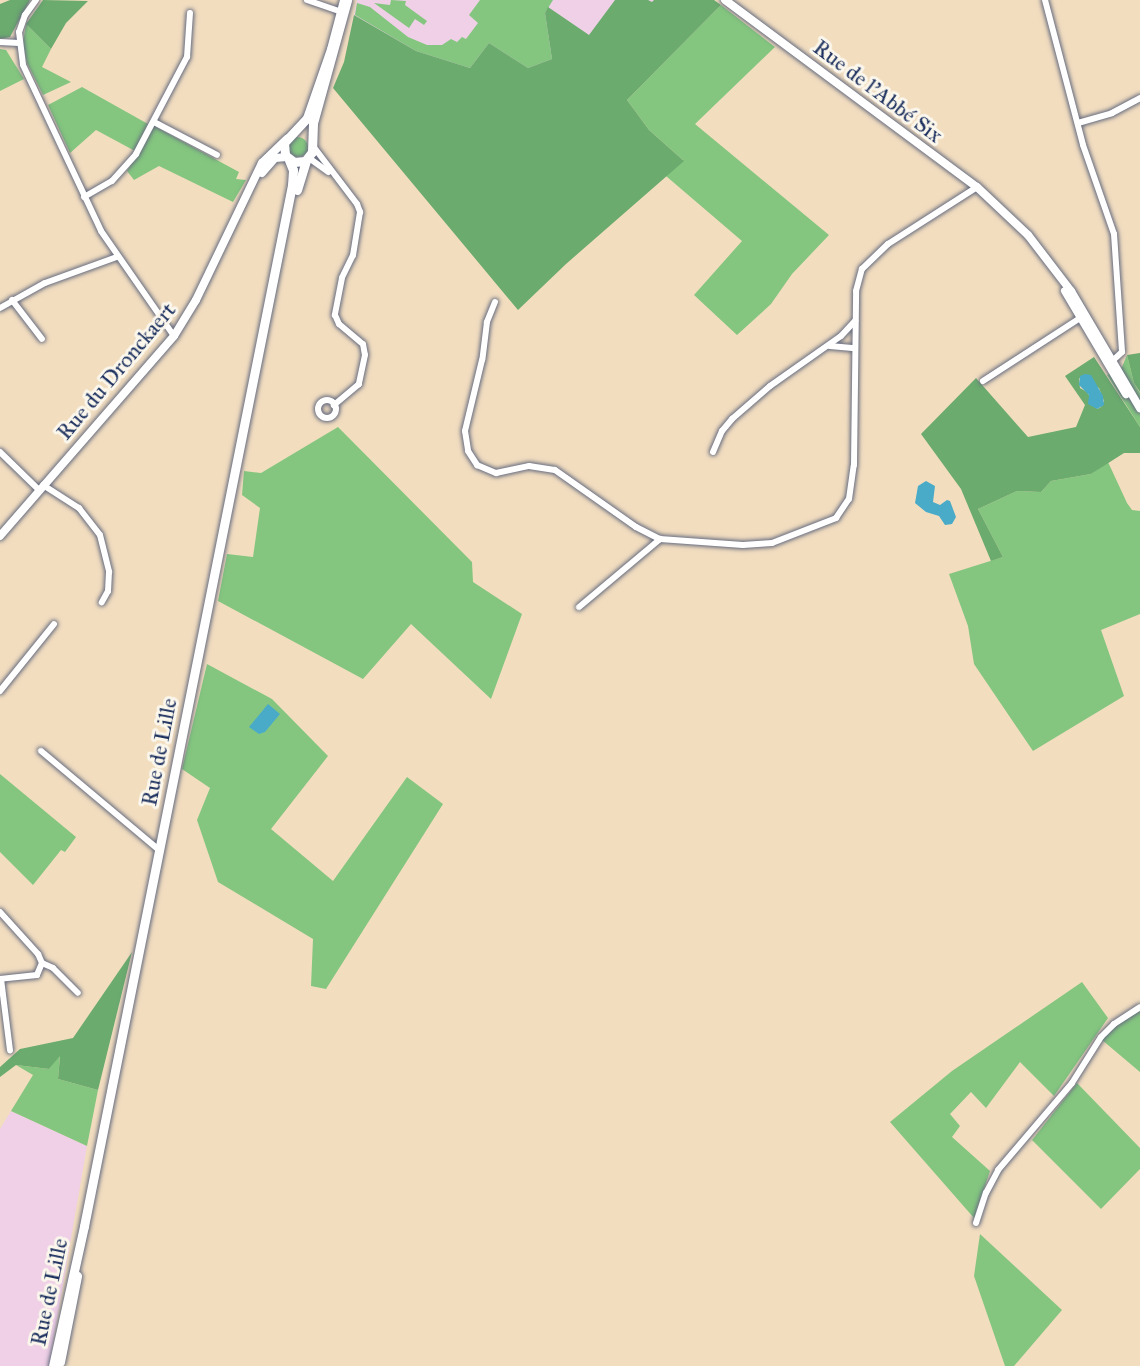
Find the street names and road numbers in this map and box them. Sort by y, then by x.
street label: Rue de l'Abbé Six [808,34,948,148]
street label: Rue du Dronckaert [51,297,181,445]
street label: Rue de Lille [136,696,182,808]
street label: Rue de Lille [25,1236,73,1348]

